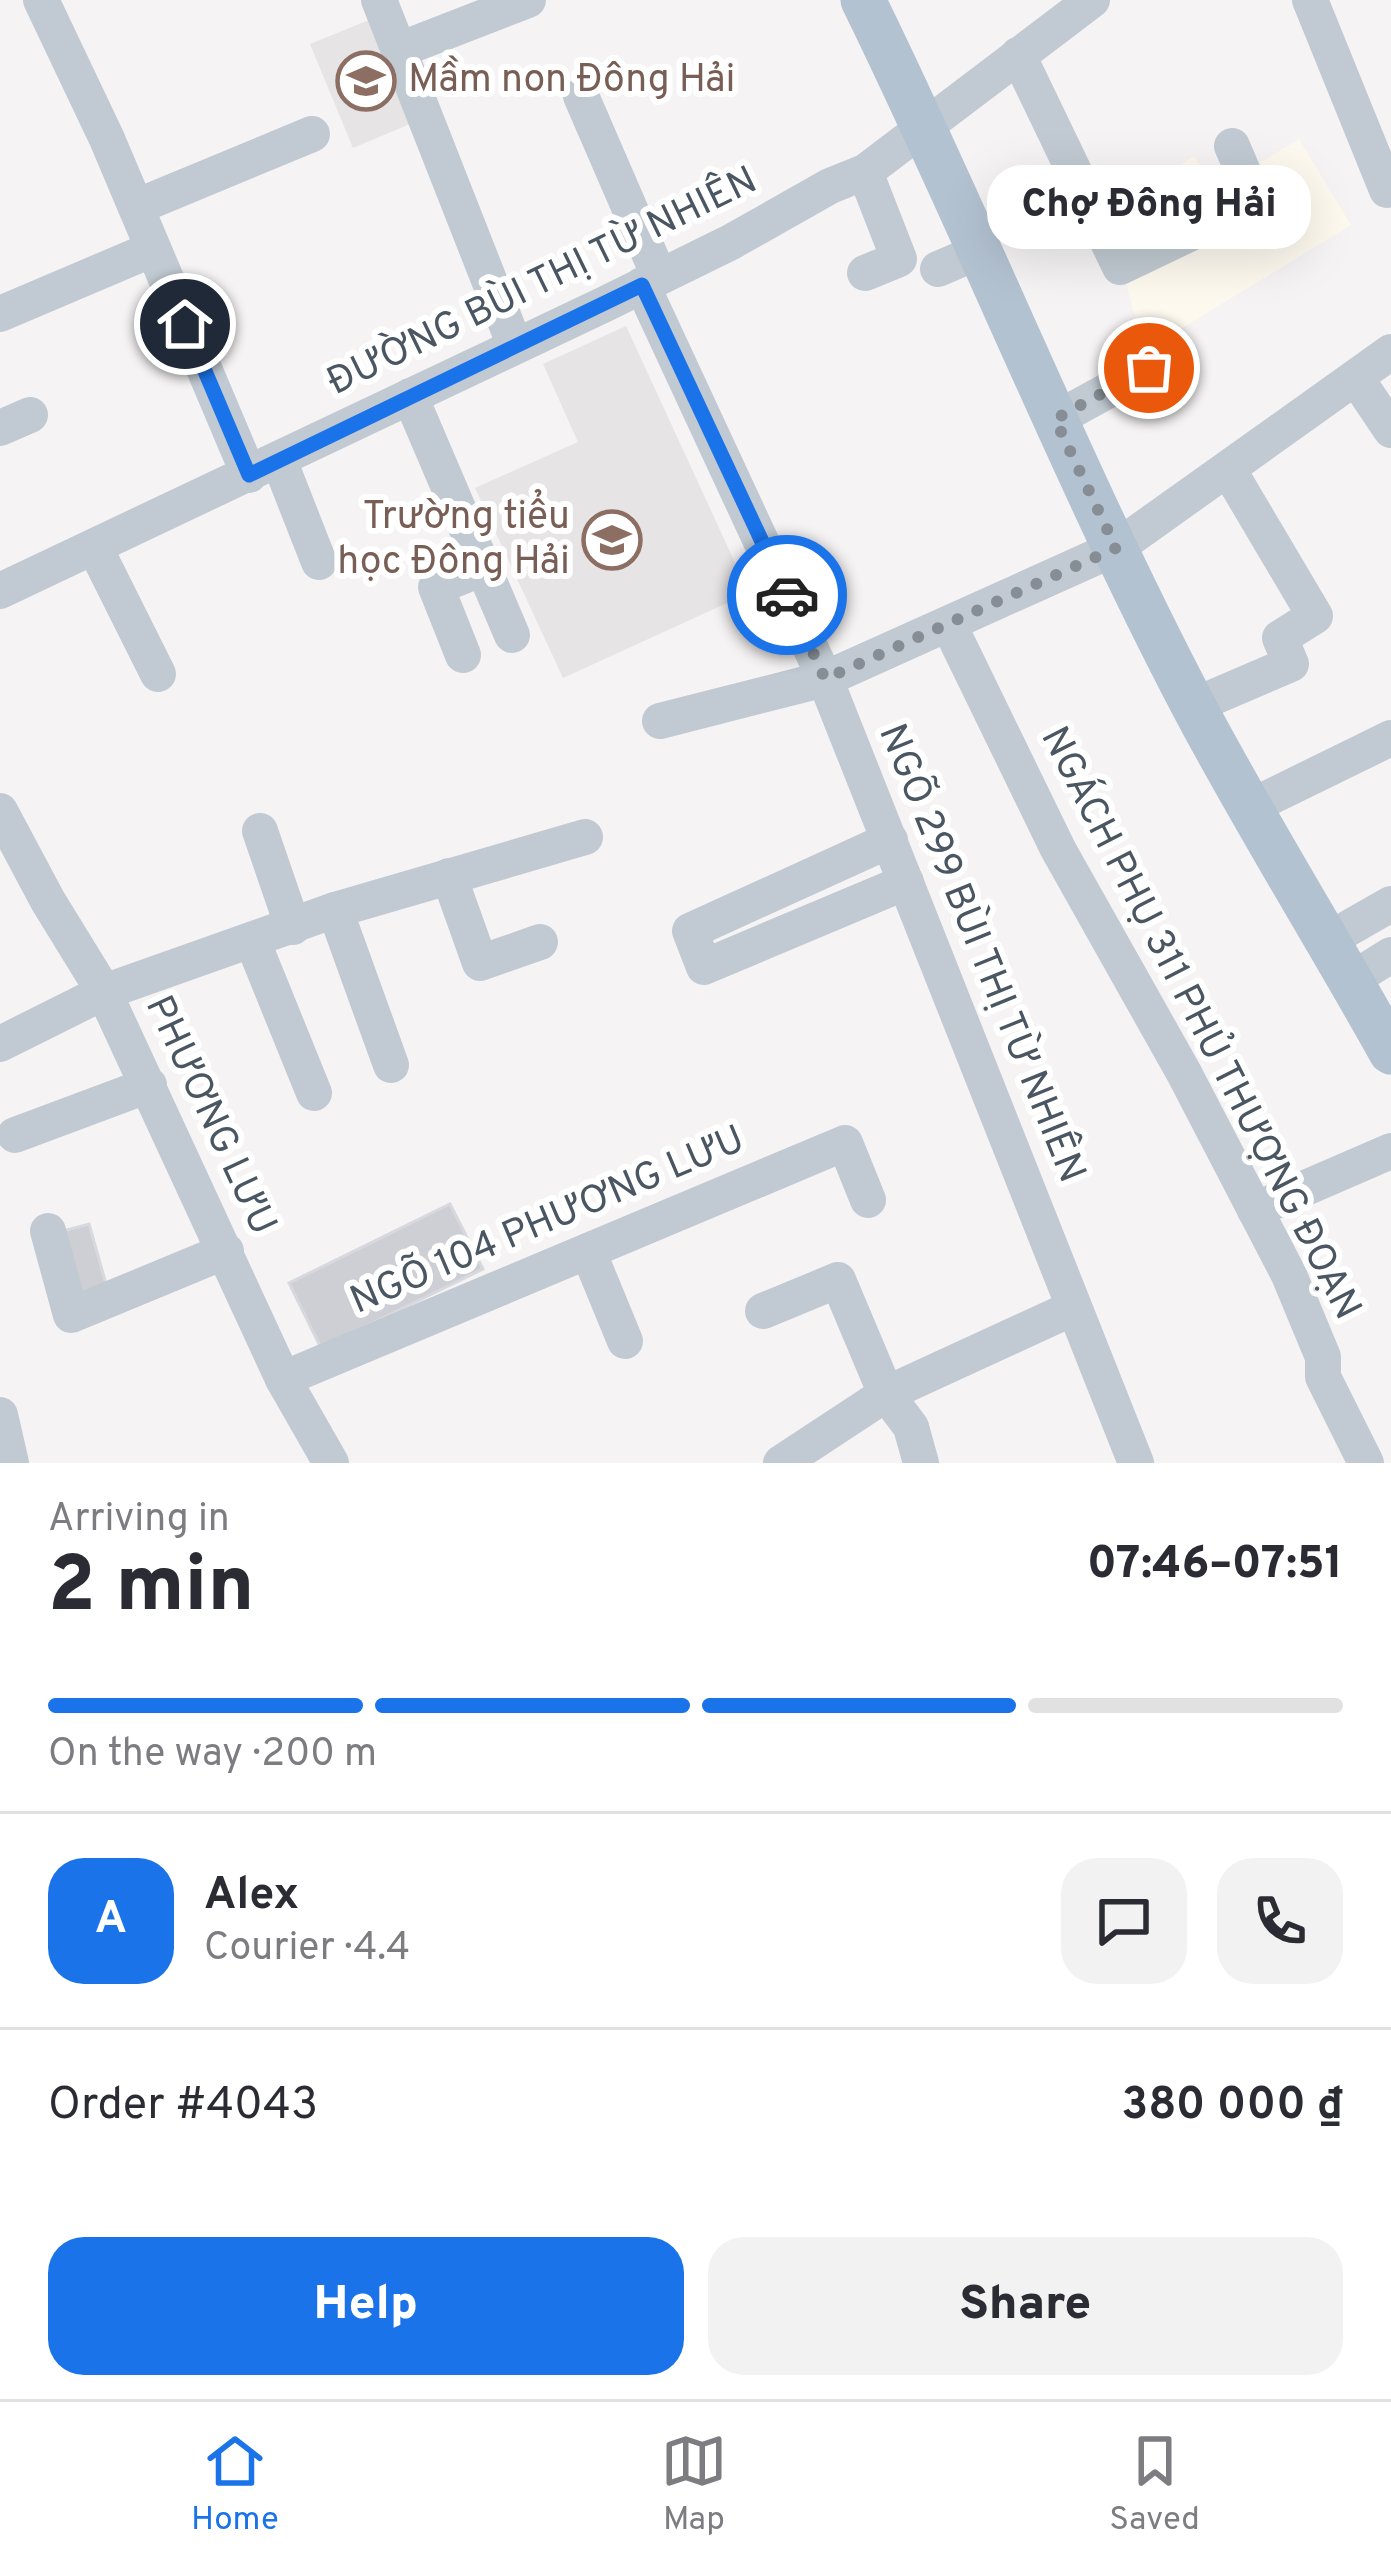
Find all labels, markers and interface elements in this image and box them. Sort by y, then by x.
school or university icon: Mầm non Đông Hải [335,50,397,112]
place label: Mầm non Đông Hải [408,55,735,106]
street label: ĐƯỜNG BÙI THỊ TỪ NHIÊN [318,154,766,408]
callout: Chợ Đông Hải [987,164,1311,248]
text: Chợ Đông Hải [1021,182,1277,231]
pin [134,273,236,375]
icon: home [152,291,218,357]
pin [1098,317,1200,419]
icon: bag [1116,335,1182,401]
place label: Trường tiểu học Đông Hải [337,489,570,588]
school or university icon: Trường tiểu học Đông Hải [581,509,643,571]
courier [727,535,847,655]
icon: car [754,562,820,628]
street label: NGÕ 299 BÙI THỊ TỪ NHIÊN [865,716,1098,1190]
street label: NGÁCH PHỤ 311 PHỦ THƯỢNG ĐOẠN [1028,718,1374,1329]
street label: PHƯƠNG LƯU [132,989,286,1243]
street label: NGÕ 104 PHƯƠNG LƯU [342,1114,752,1327]
text: Arriving in [48,1496,230,1545]
text: 07:46–07:51 [1087,1537,1343,1594]
text: 2 min [48,1540,254,1639]
text: On the way · 200 m [48,1731,377,1780]
button: chat [1061,1858,1187,1984]
button: phone [1217,1858,1343,1984]
text: Alex [204,1868,299,1925]
text: A [95,1892,127,1949]
text: Courier · 4.4 [204,1925,410,1974]
text: Order #4043 [48,2078,318,2135]
text: 380 000 ₫ [1121,2078,1343,2135]
button: Help [48,2237,684,2375]
button: Share [708,2237,1343,2375]
tab: Home [191,2428,279,2542]
tab: Map [661,2428,727,2542]
tab: Saved [1109,2428,1200,2542]

